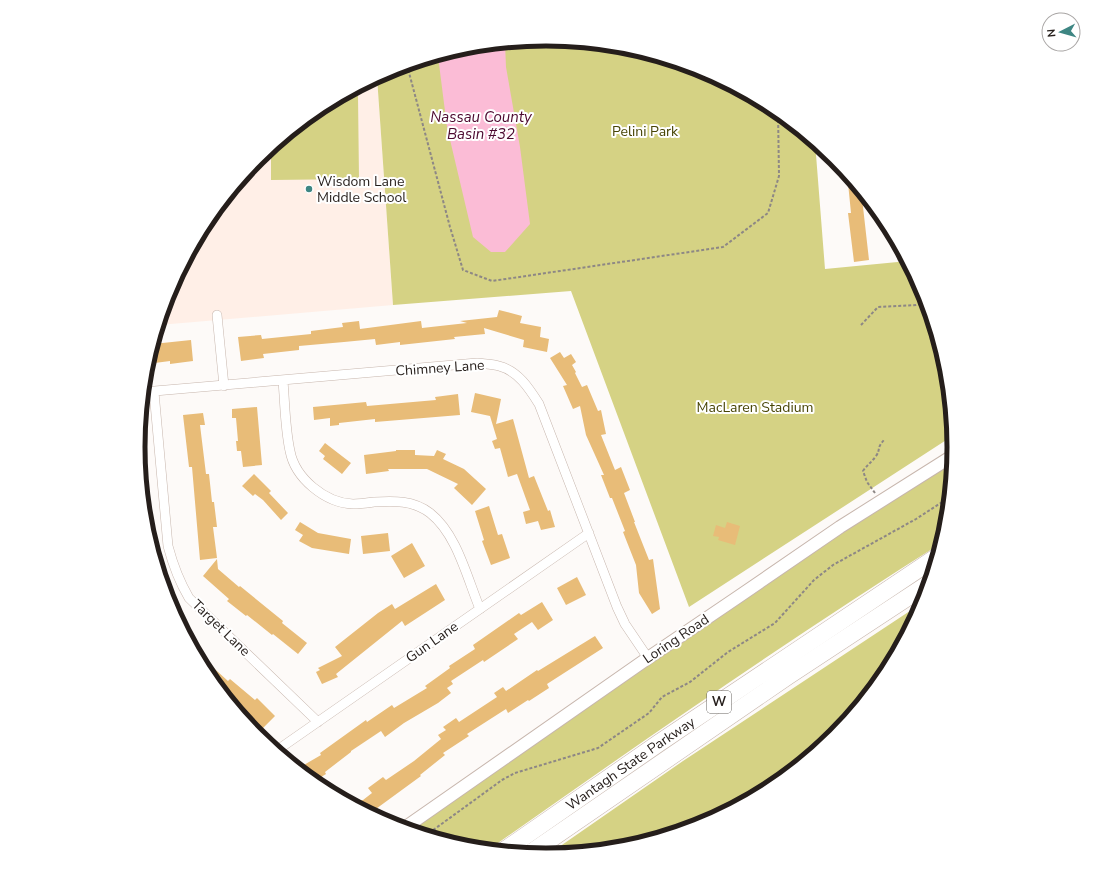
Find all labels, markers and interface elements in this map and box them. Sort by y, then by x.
north arrow [1041,12,1081,52]
text: N [1044,28,1059,38]
water label: Nassau County Basin #32 [430,107,533,144]
park label: Pelini Park [612,122,679,141]
place label: Wisdom Lane Middle School [317,172,407,207]
marker: Wisdom Lane Middle School [304,184,314,194]
street label: Chimney Lane [395,355,485,381]
park label: MacLaren Stadium [697,398,813,417]
street label: Target Lane [188,595,254,661]
street label: Loring Road [639,610,713,668]
street label: Gun Lane [402,617,462,667]
road number: W [707,691,731,713]
street label: Wantagh State Parkway [562,712,699,814]

